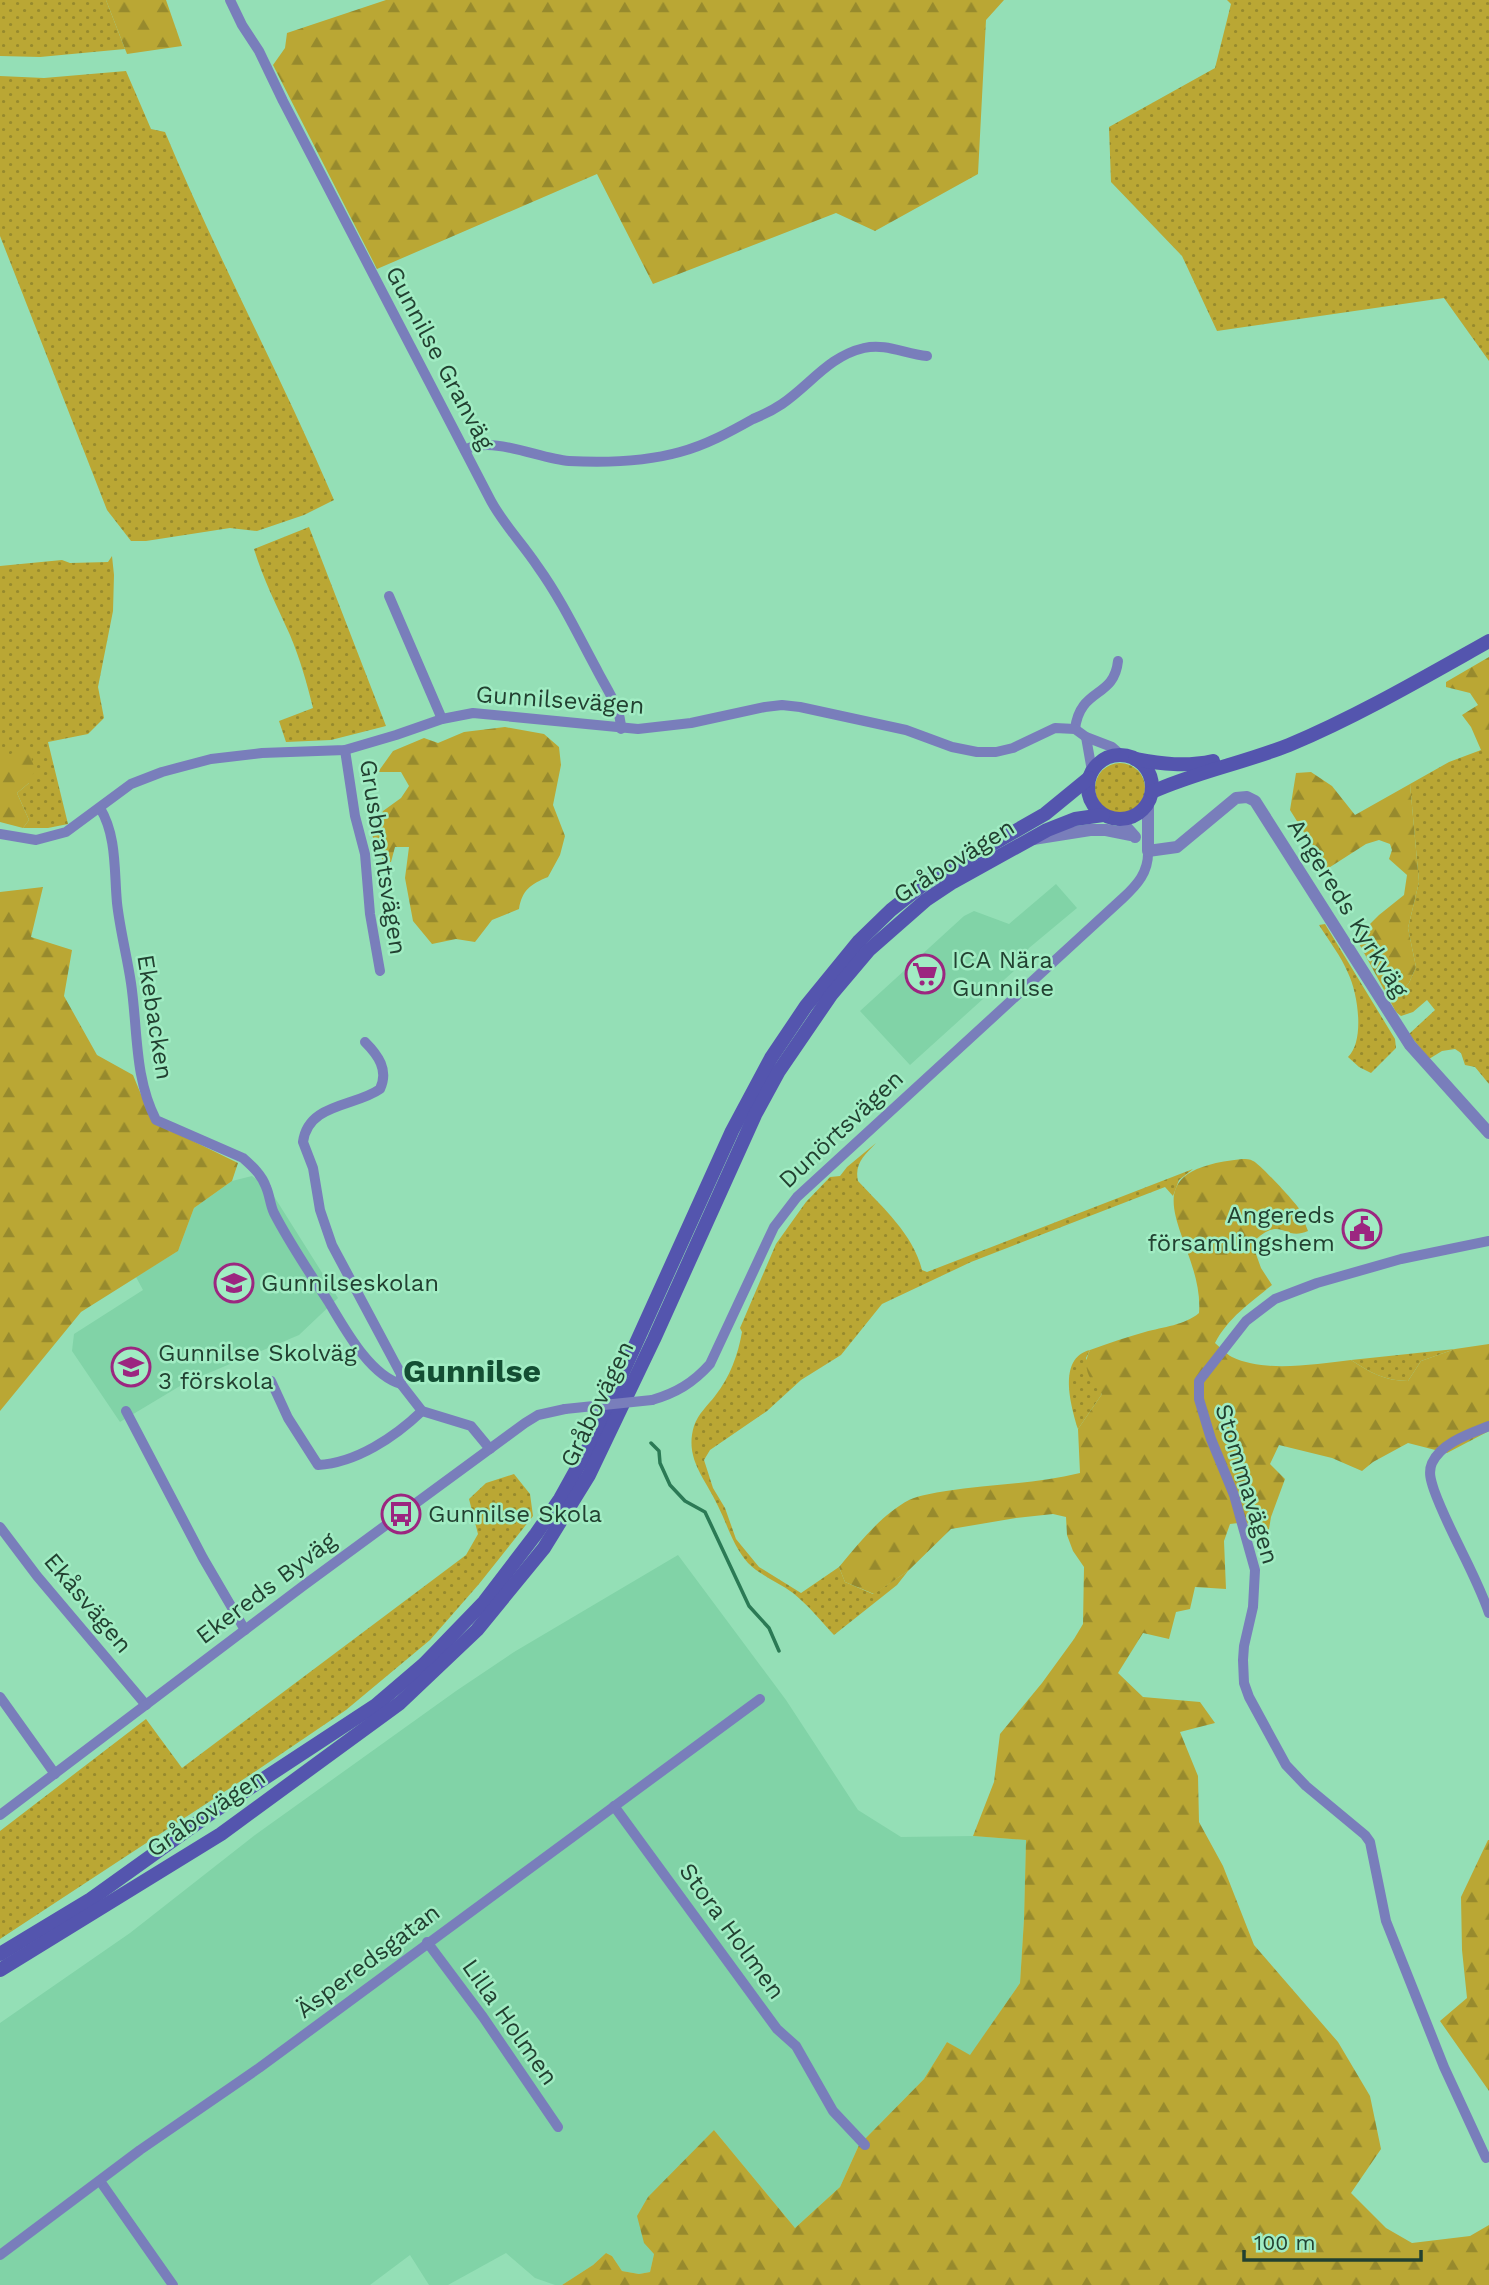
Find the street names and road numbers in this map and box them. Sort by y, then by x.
street label: Gunnilse Granväg [380,261,500,455]
street label: Gunnilsevägen [475,680,645,720]
street label: Grusbrantsvägen [354,758,412,956]
street label: Gråbovägen [888,813,1020,909]
street label: Angereds Kyrkväg [1282,813,1414,1003]
street label: Ekebacken [131,952,179,1082]
street label: Dunörtsvägen [773,1064,909,1194]
street label: Gråbovägen [554,1336,640,1472]
street label: Stommavägen [1209,1401,1285,1567]
street label: Ekereds Byväg [190,1526,342,1650]
street label: Ekåsvägen [38,1547,138,1659]
street label: Gråbovägen [141,1763,271,1863]
street label: Stora Holmen [673,1858,791,2004]
street label: Äsperedsgatan [291,1898,445,2024]
street label: Lilla Holmen [456,1954,564,2090]

